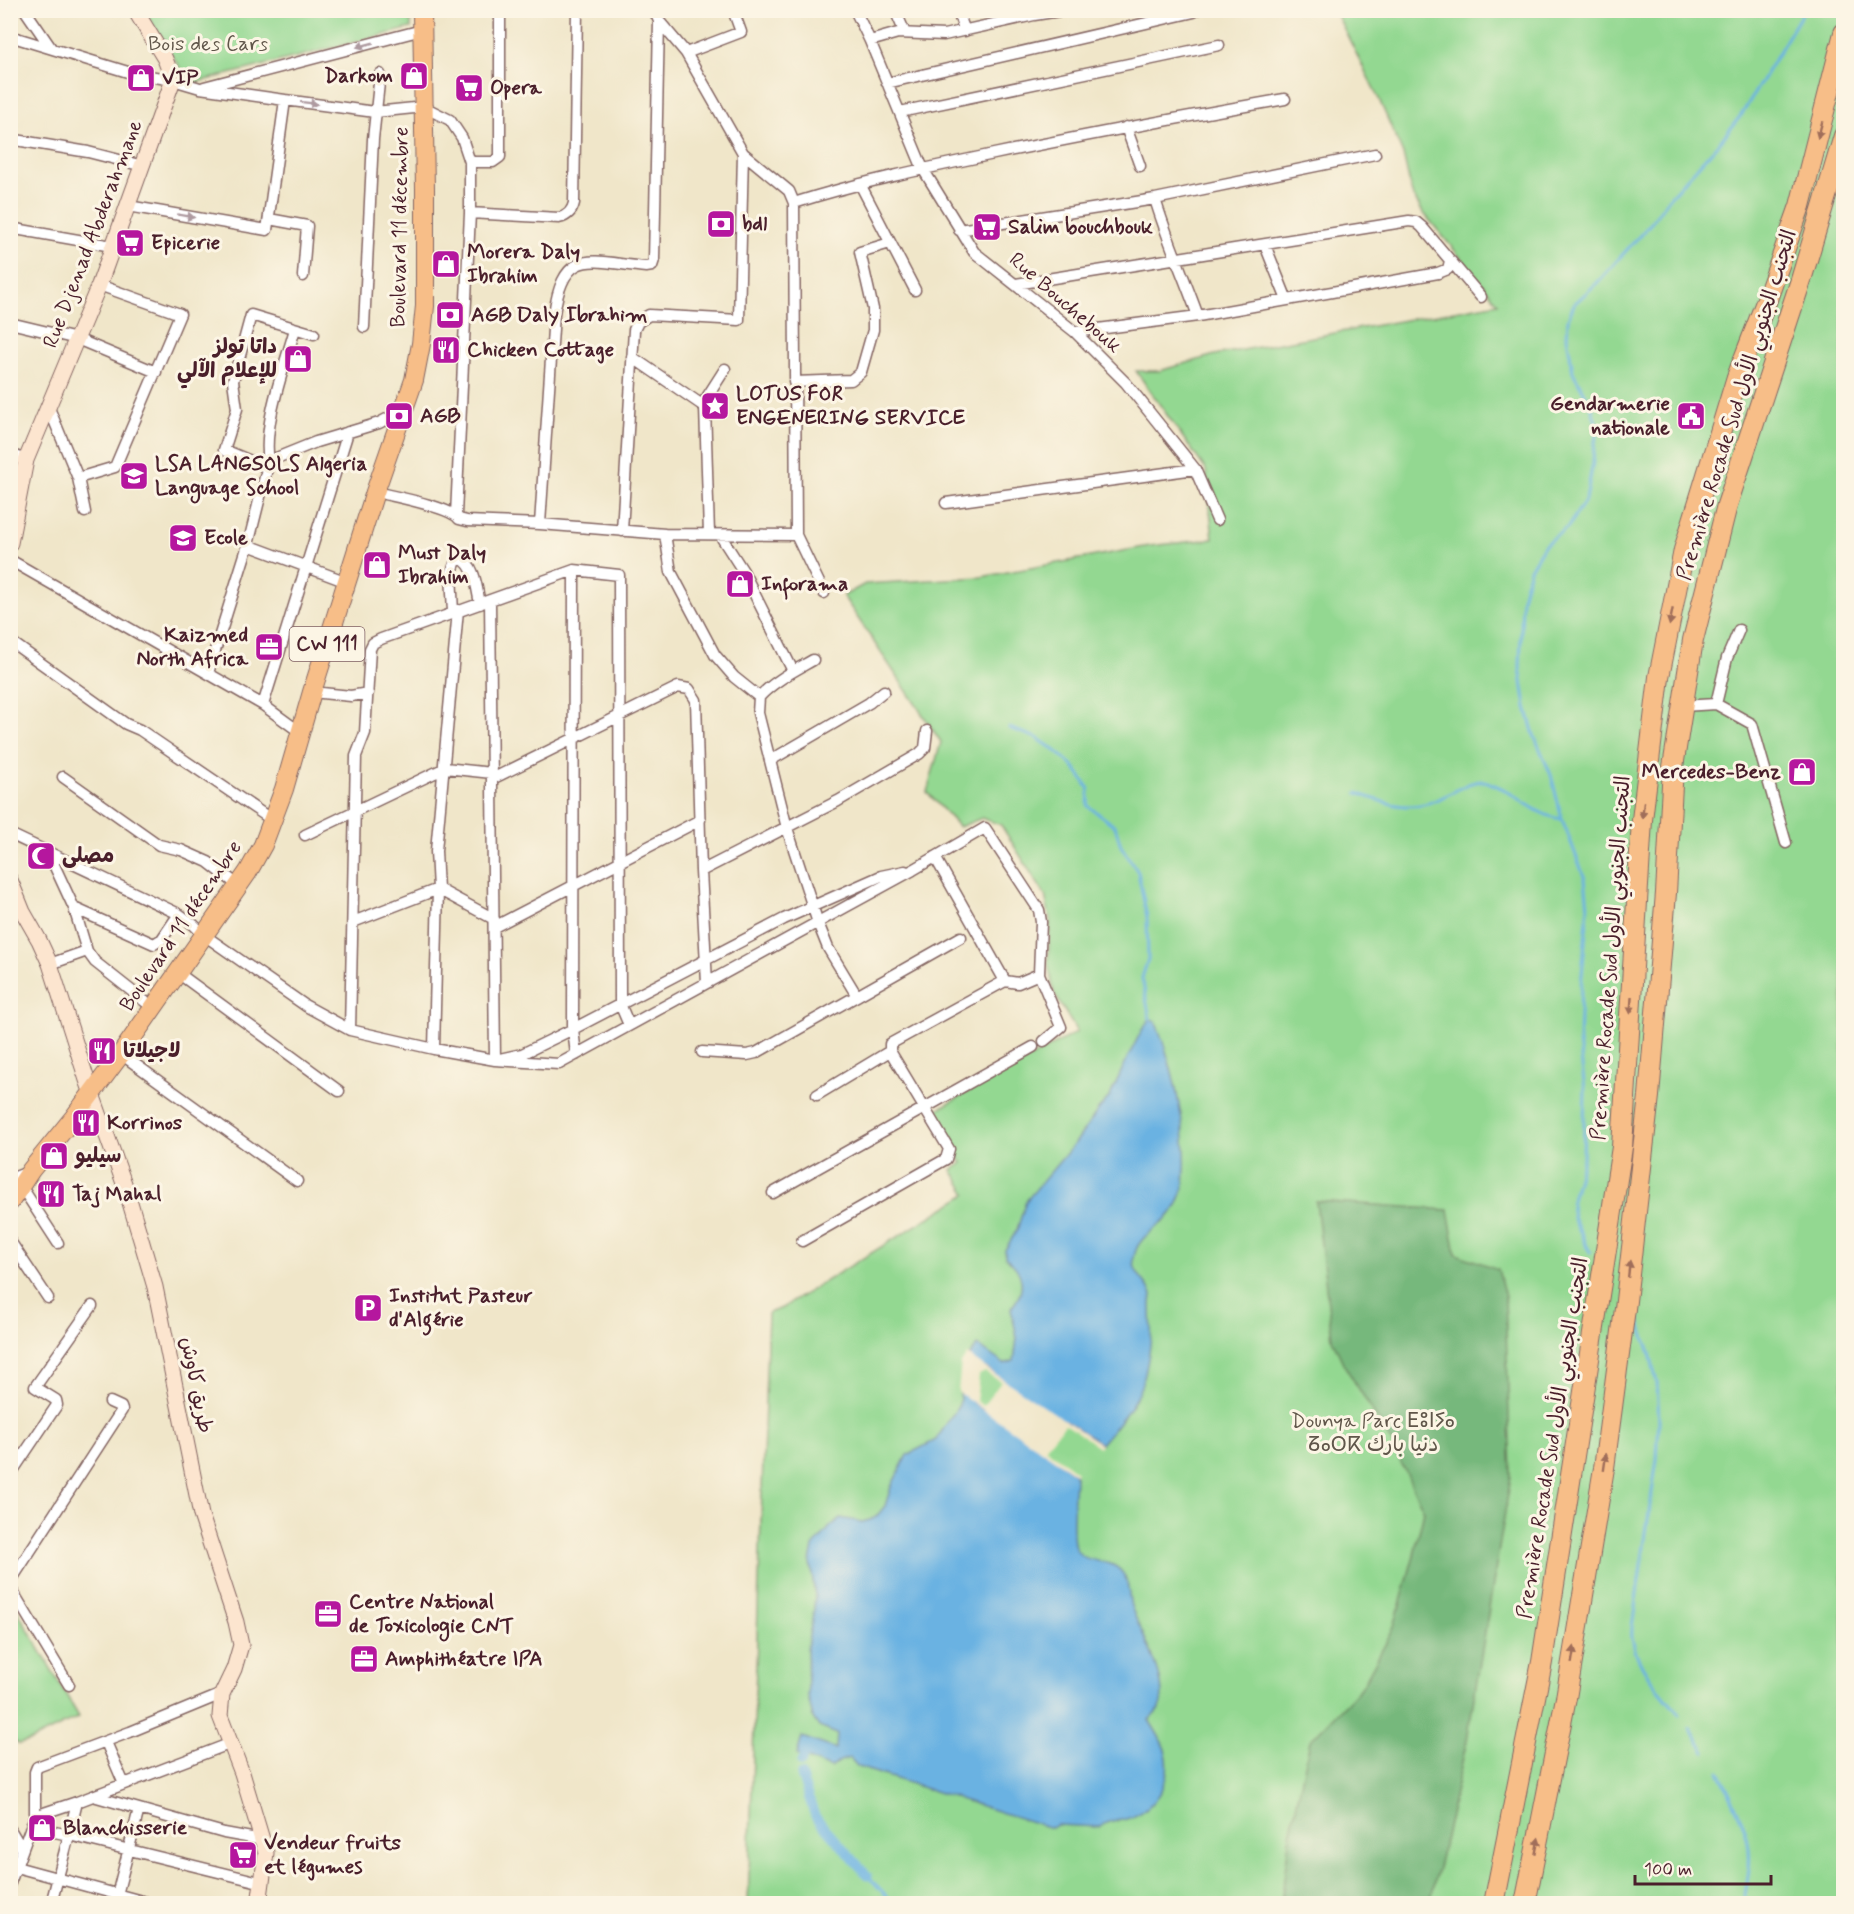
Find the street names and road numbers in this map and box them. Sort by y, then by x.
street label: Rue Djenad Abderahmane [36,116,150,352]
street label: Boulevard 11 décembre [384,126,416,328]
street label: Première Rocade Sud التجنب الجنوبي الأول [1669,226,1808,585]
street label: Rue Bouchebouk [1003,246,1127,360]
road number: CW 111 [290,627,364,661]
street label: Première Rocade Sud التجنب الجنوبي الأول [1583,775,1642,1142]
street label: Boulevard 11 décembre [113,835,249,1017]
street label: Première Rocade Sud التجنب الجنوبي الأول [1510,1255,1599,1621]
street label: طريق كاوش [173,1334,219,1436]

